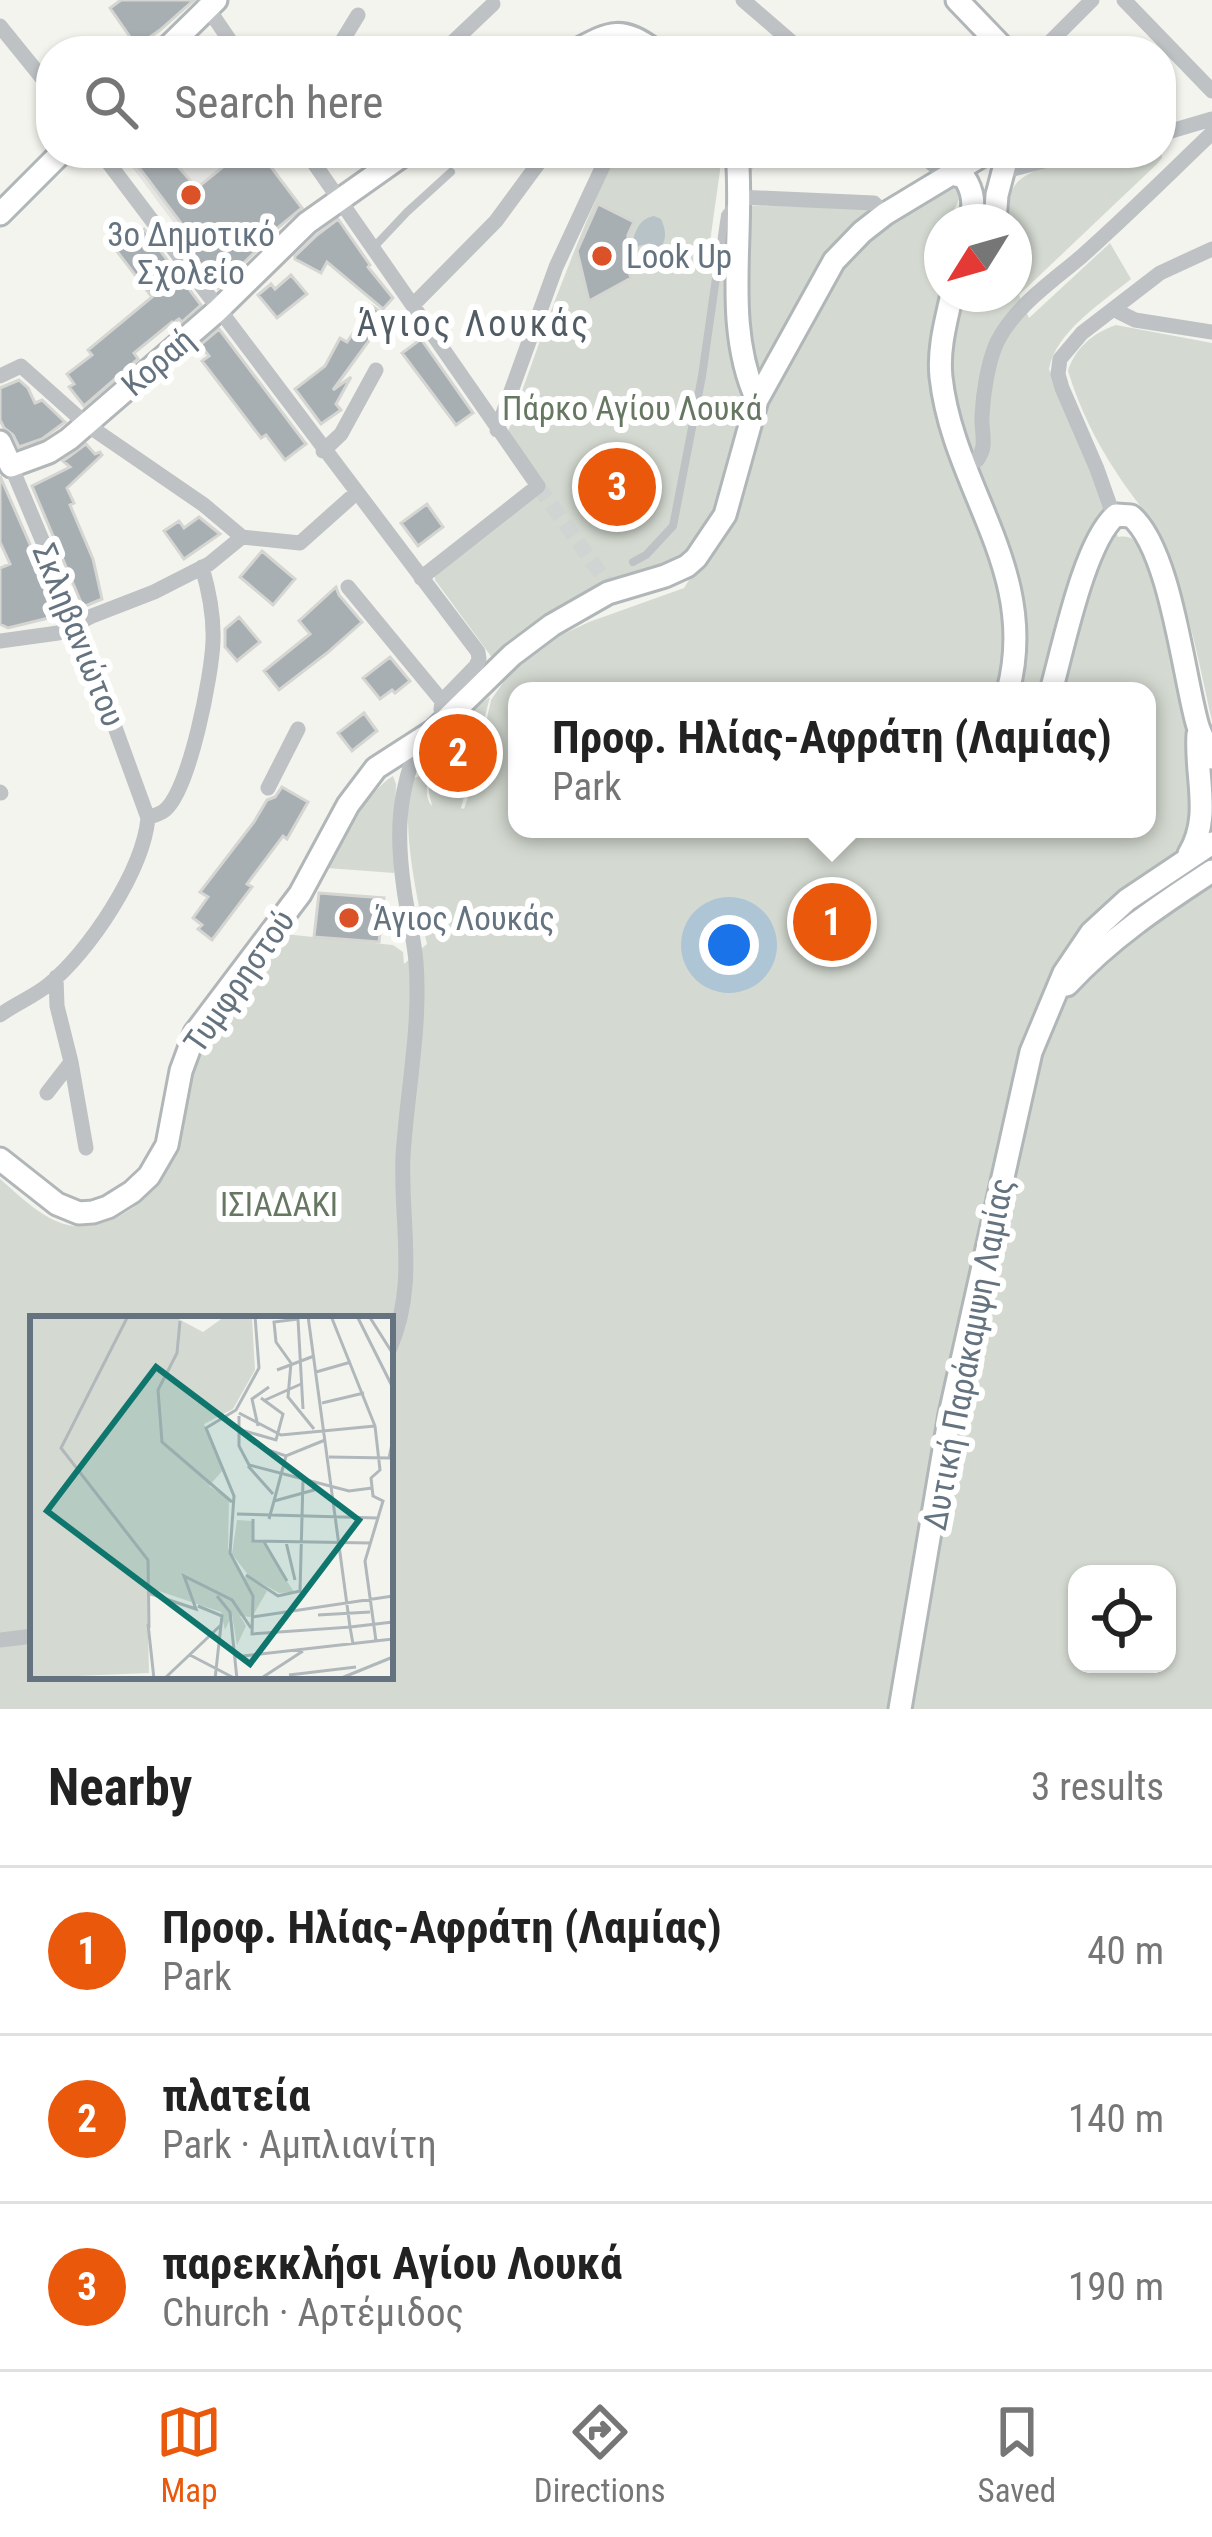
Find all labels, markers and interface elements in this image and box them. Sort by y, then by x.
search box [36,36,1176,168]
icon: search [78,69,144,135]
text: Search here [174,76,383,129]
marker: 3ο Δημοτικό Σχολείο [178,182,204,208]
north arrow [924,204,1032,312]
place label: 3ο Δημοτικό Σχολείο [107,215,275,292]
place label: Look Up [626,237,732,276]
marker: Look Up [589,243,615,269]
district label: Άγιος Λουκάς [357,303,591,345]
street label: Κοραή [114,320,202,404]
park label: Πάρκο Αγίου Λουκά [502,389,762,428]
pin: 3 [578,442,656,532]
street label: Σκληβανιώτου [25,538,133,732]
popup [508,682,1156,838]
pin: 2 [419,708,497,798]
text: Προφ. Ηλίας-Αφράτη (Λαμίας) [552,711,1112,764]
text: Park [552,764,622,810]
pin: 1 [793,877,871,967]
place label: Άγιος Λουκάς [373,899,555,938]
street label: Τυμφρηστού [176,902,302,1060]
marker: Άγιος Λουκάς [336,905,362,931]
your location [699,915,759,975]
street label: Δυτική Παράκαμψη Λαμίας [915,1175,1021,1533]
park label: ΙΣΙΑΔΑΚΙ [220,1185,338,1224]
inset map [30,1316,393,1679]
map controls [1068,1565,1176,1673]
button: locate [1068,1565,1176,1673]
text: Nearby [48,1758,192,1817]
text: 3 results [1031,1764,1164,1810]
text: Προφ. Ηλίας-Αφράτη (Λαμίας) [162,1901,722,1954]
text: 1 [77,1928,97,1974]
text: 40 m [1087,1928,1164,1974]
text: Park [162,1954,232,2000]
text: πλατεία [162,2069,310,2122]
text: 2 [77,2096,97,2142]
text: 140 m [1068,2096,1164,2142]
text: Park · Αμπλιανίτη [162,2122,437,2168]
text: παρεκκλήσι Αγίου Λουκά [162,2237,622,2290]
text: 3 [77,2264,97,2310]
text: 190 m [1068,2264,1164,2310]
text: Church · Αρτέμιδος [162,2290,464,2336]
tab: Map [156,2399,222,2510]
tab: Directions [534,2399,666,2510]
tab: Saved [978,2399,1056,2510]

